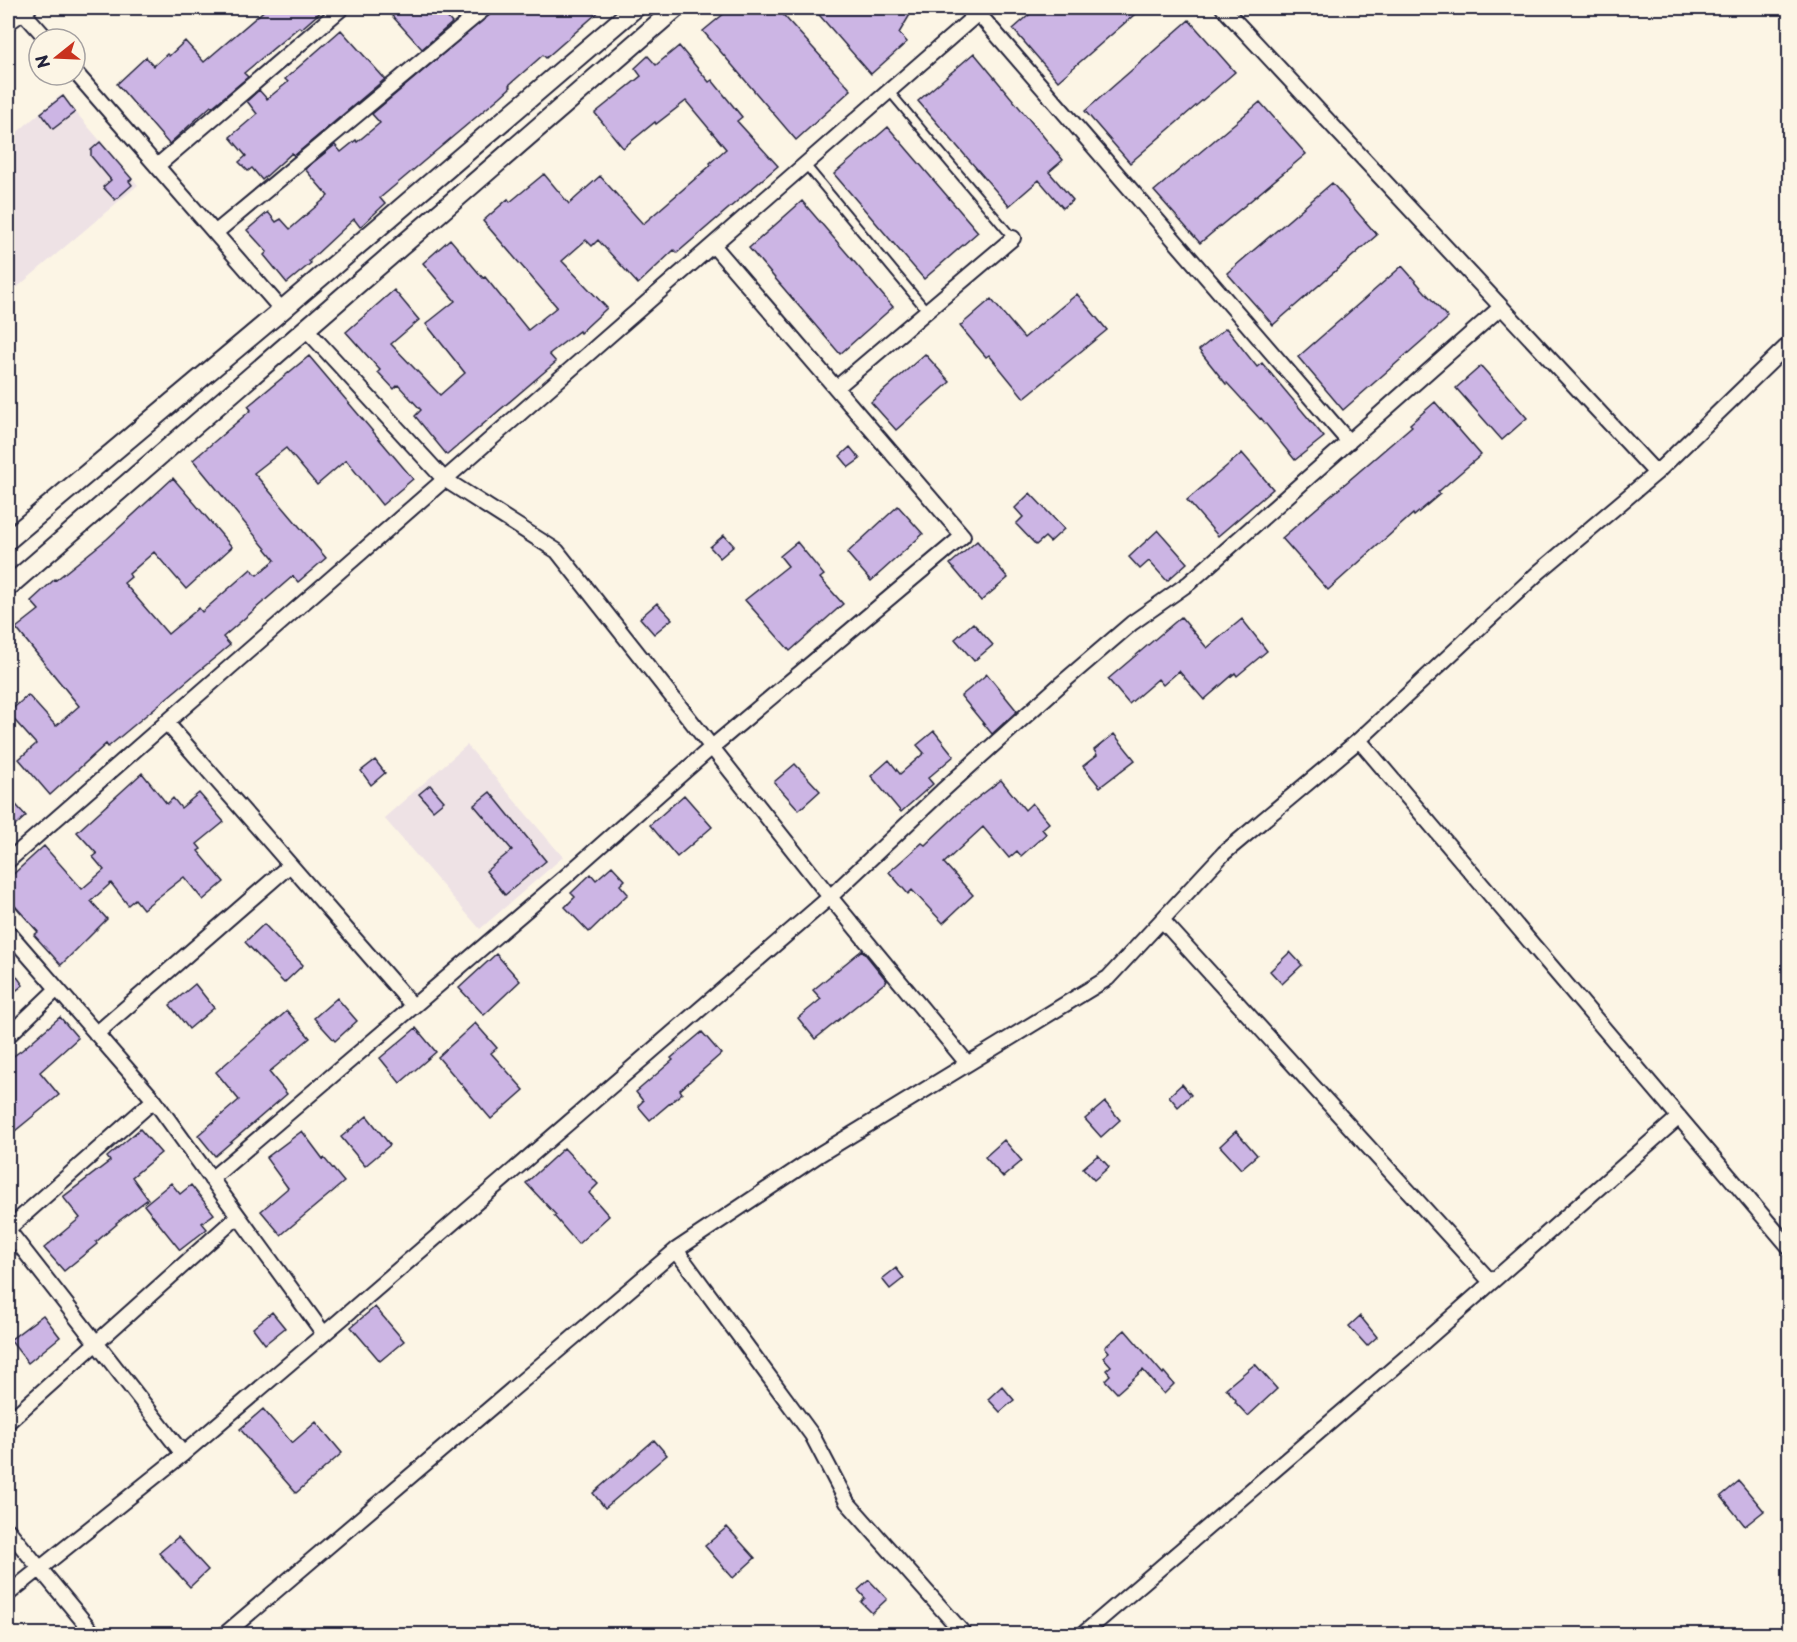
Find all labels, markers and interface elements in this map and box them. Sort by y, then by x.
north arrow [27,27,87,87]
text: N [28,52,55,72]

